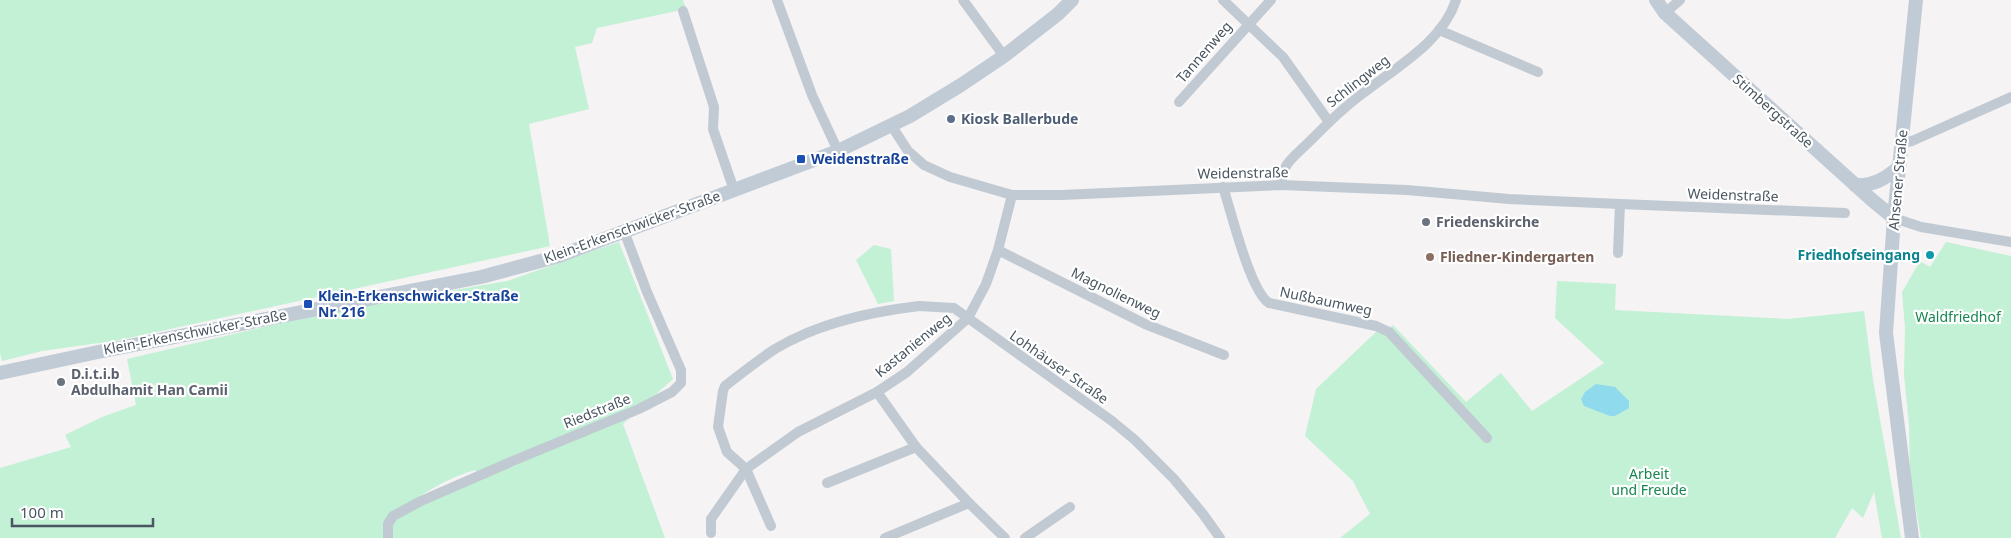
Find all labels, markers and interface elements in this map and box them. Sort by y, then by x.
street label: Tannenweg [1172,17,1236,87]
street label: Schlingweg [1322,50,1393,111]
street label: Stimbergstraße [1729,69,1818,152]
place label: Kiosk Ballerbude [961,109,1078,128]
marker: Kiosk Ballerbude [945,113,957,125]
street label: Ahsener Straße [1884,129,1911,231]
place label: Weidenstraße [811,149,909,168]
marker: Weidenstraße [795,153,807,165]
street label: Weidenstraße [1197,162,1289,183]
street label: Weidenstraße [1687,183,1779,206]
street label: Klein-Erkenschwicker-Straße [541,186,723,267]
place label: Friedenskirche [1436,212,1539,231]
marker: Friedenskirche [1420,216,1432,228]
place label: Friedhofseingang [1798,245,1920,264]
place label: Fliedner-Kindergarten [1440,247,1594,266]
marker: Friedhofseingang [1924,249,1936,261]
marker: Fliedner-Kindergarten [1424,251,1436,263]
street label: Magnolienweg [1068,263,1164,322]
street label: Nußbaumweg [1278,281,1374,320]
place label: Klein-Erkenschwicker-Straße Nr. 216 [318,286,519,321]
marker: Klein-Erkenschwicker-Straße Nr. 216 [302,298,314,310]
street label: Klein-Erkenschwicker-Straße [102,304,288,359]
park label: Waldfriedhof [1915,307,2002,326]
street label: Kastanienweg [871,308,955,381]
street label: Lohhäuser Straße [1006,325,1113,408]
place label: D.i.t.i.b Abdulhamit Han Camii [71,364,228,399]
marker: D.i.t.i.b Abdulhamit Han Camii [55,376,67,388]
street label: Riedstraße [560,388,633,433]
park label: Arbeit und Freude [1611,464,1687,499]
scale bar [12,496,154,528]
text: 100 m [20,502,64,522]

